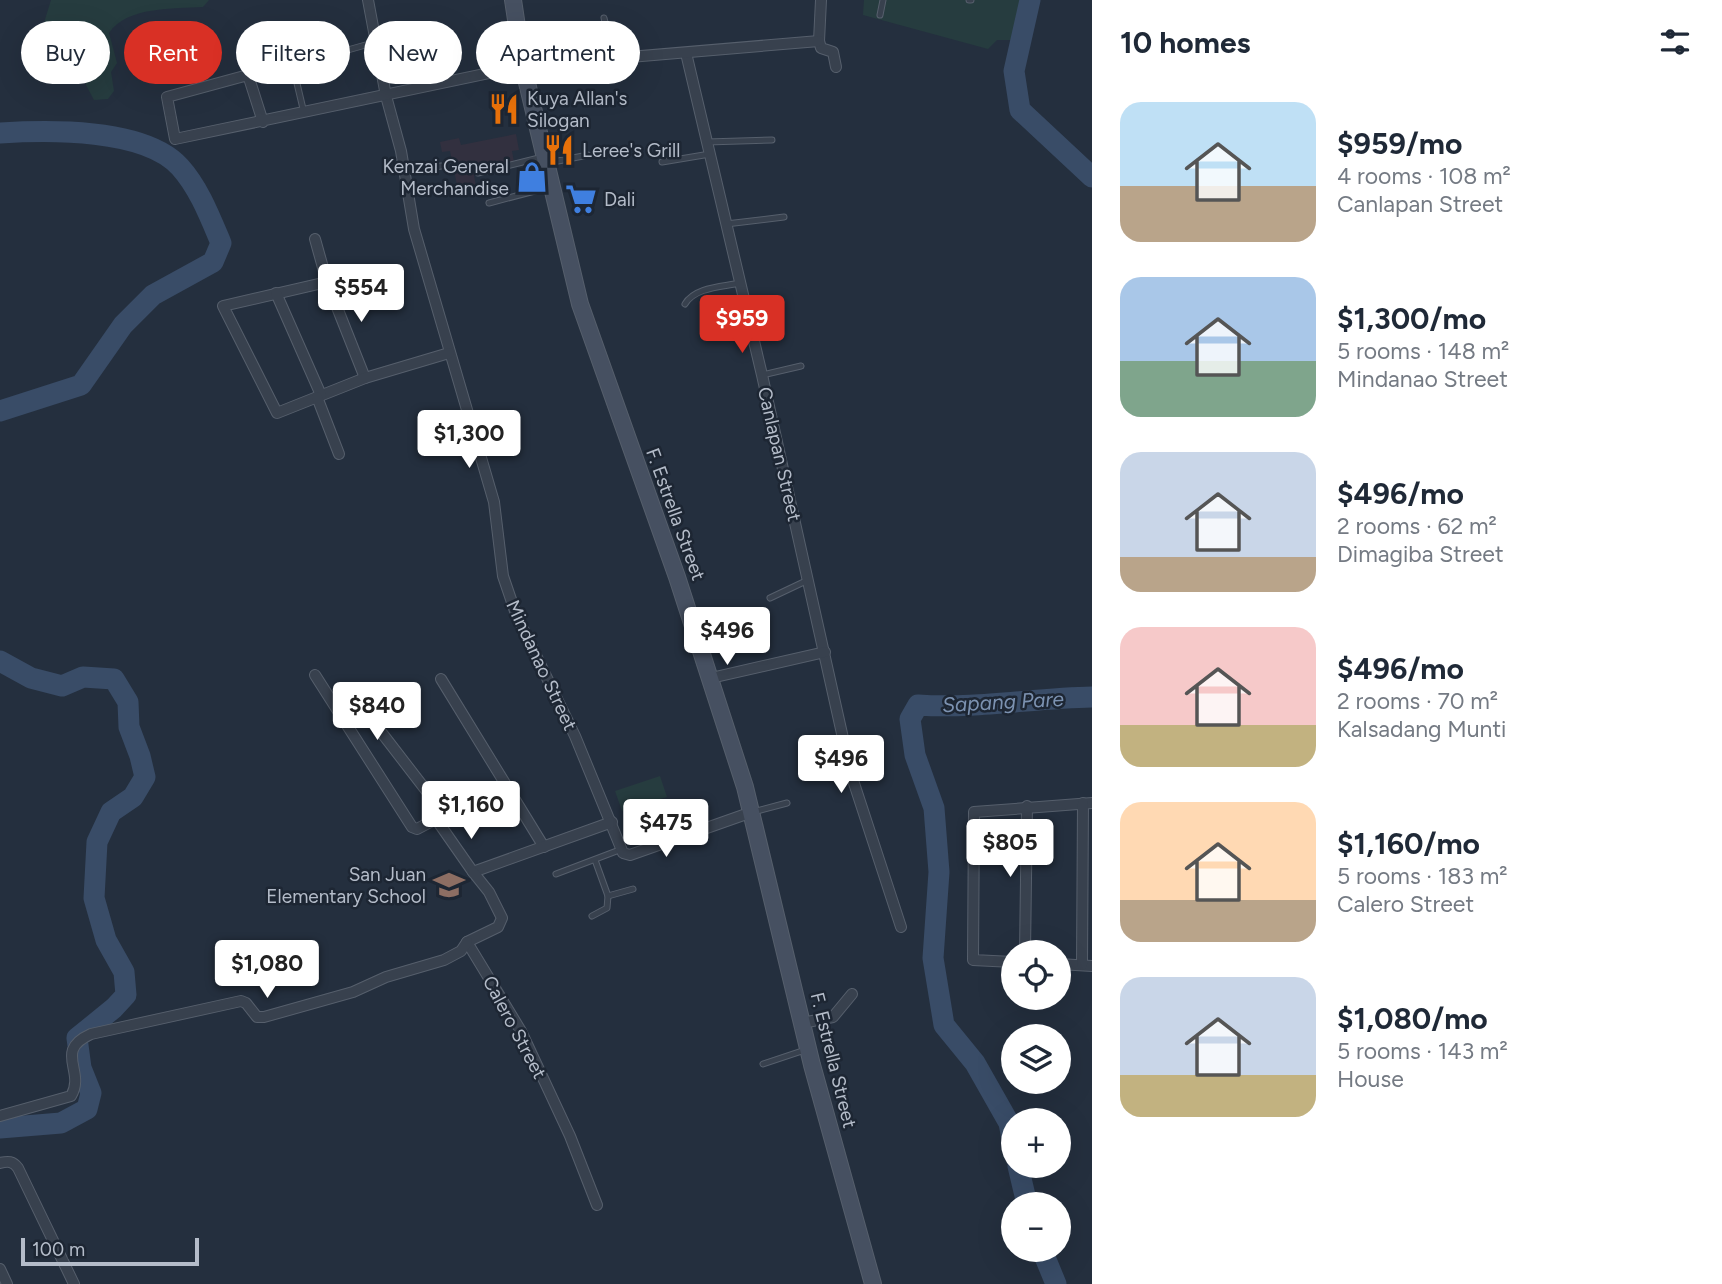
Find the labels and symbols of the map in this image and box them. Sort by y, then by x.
place label: Kuya Allan's Silogan [527,87,628,132]
restaurant icon: Kuya Allan's Silogan [487,92,521,126]
restaurant icon: Leree's Grill [542,133,576,167]
place label: Leree's Grill [582,139,680,162]
place label: Kenzai General Merchandise [382,155,509,200]
shop icon: Kenzai General Merchandise [515,160,549,194]
supermarket icon: Dali [564,182,598,216]
place label: Dali [604,188,635,211]
pin: $554 [320,264,402,324]
pin: $959 [701,296,783,355]
street label: Canlapan Street [753,385,806,524]
pin: $1,300 [412,410,526,470]
street label: F. Estrella Street [641,445,710,583]
street label: Mindanao Street [501,596,582,734]
pin: $496 [686,608,768,667]
pin: $840 [336,682,418,742]
water label: Sapang Pare [941,686,1065,717]
pin: $496 [800,736,882,795]
pin: $1,160 [414,782,528,841]
pin: $475 [625,800,707,859]
pin: $805 [969,820,1051,879]
place label: San Juan Elementary School [266,863,426,908]
school or university icon: San Juan Elementary School [432,868,466,902]
pin: $1,080 [210,940,324,1000]
street label: Calero Street [478,972,551,1083]
street label: F. Estrella Street [806,990,861,1130]
scale bar [21,1235,200,1267]

